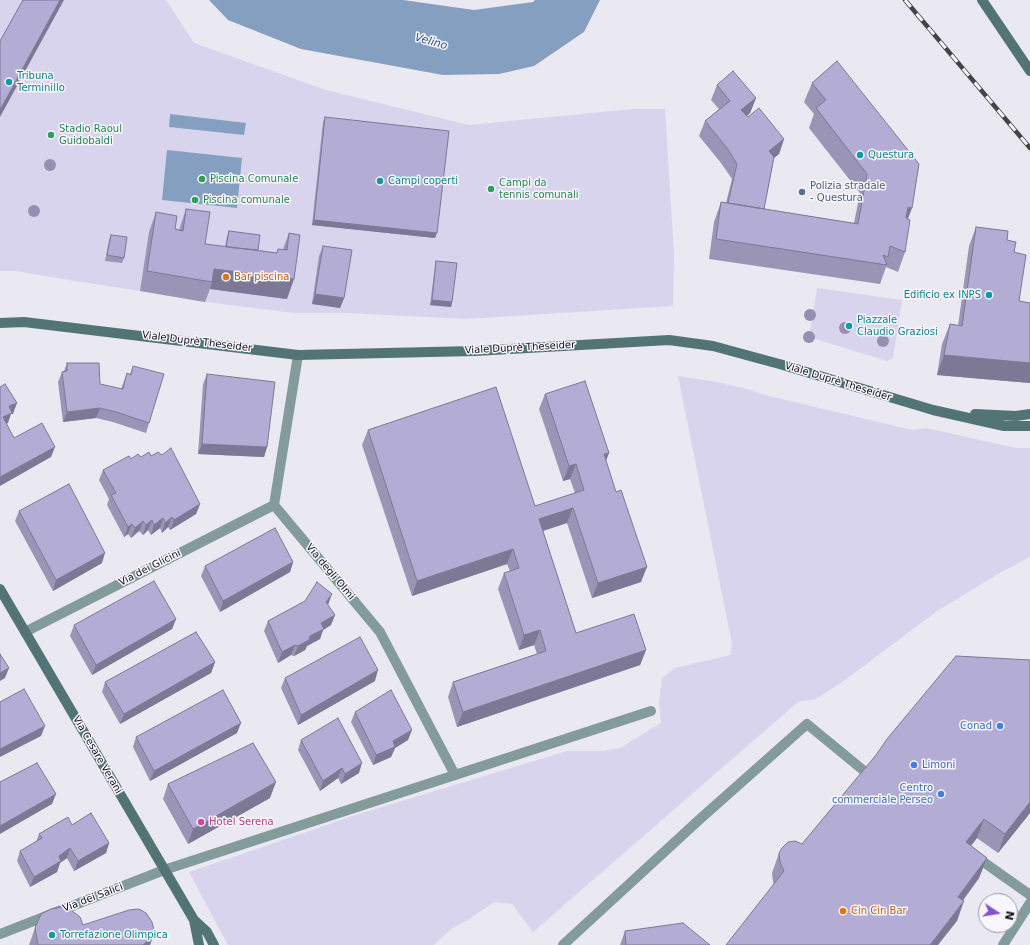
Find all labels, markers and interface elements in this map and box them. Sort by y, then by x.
water label: Velino [413,31,449,53]
place label: Tribuna Terminillo [17,70,65,94]
marker: Tribuna Terminillo [4,77,14,87]
place label: Stadio Raoul Guidobaldi [59,123,122,146]
marker: Stadio Raoul Guidobaldi [46,130,56,140]
place label: Questura [868,149,914,161]
marker: Questura [855,150,865,160]
place label: Piscina Comunale [210,173,298,185]
marker: Piscina Comunale [197,174,207,184]
place label: Campi coperti [388,175,458,187]
marker: Campi coperti [375,176,385,186]
place label: Campi da tennis comunali [499,177,579,200]
place label: Polizia stradale - Questura [810,180,885,204]
marker: Campi da tennis comunali [486,184,496,194]
marker: Polizia stradale - Questura [797,187,807,197]
place label: Piscina comunale [203,194,290,206]
marker: Piscina comunale [190,195,200,205]
place label: Bar piscina [234,271,289,283]
marker: Bar piscina [221,272,231,282]
place label: Edificio ex INPS [904,289,981,301]
marker: Edificio ex INPS [984,290,994,300]
place label: Piazzale Claudio Graziosi [857,314,938,338]
marker: Piazzale Claudio Graziosi [844,321,854,331]
street label: Viale Duprè Theseider [141,329,253,355]
street label: Viale Duprè Theseider [464,339,576,357]
street label: Viale Duprè Theseider [783,360,893,404]
street label: Via degli Olmi [303,542,357,602]
street label: Via dei Glicini [117,547,183,589]
street label: Via Cesare Verani [70,714,124,796]
place label: Conad [960,720,992,732]
marker: Conad [995,721,1005,731]
place label: Limoni [922,759,955,771]
marker: Limoni [909,760,919,770]
place label: Centro commerciale Perseo [832,782,933,806]
marker: Centro commerciale Perseo [936,789,946,799]
place label: Hotel Serena [209,816,274,828]
marker: Hotel Serena [196,817,206,827]
street label: Via dei Salici [61,881,125,915]
north arrow [978,893,1018,933]
place label: Cin Cin Bar [851,905,907,917]
marker: Cin Cin Bar [838,906,848,916]
text: N [1002,910,1017,921]
place label: Torrefazione Olimpica [60,929,168,941]
marker: Torrefazione Olimpica [47,930,57,940]

